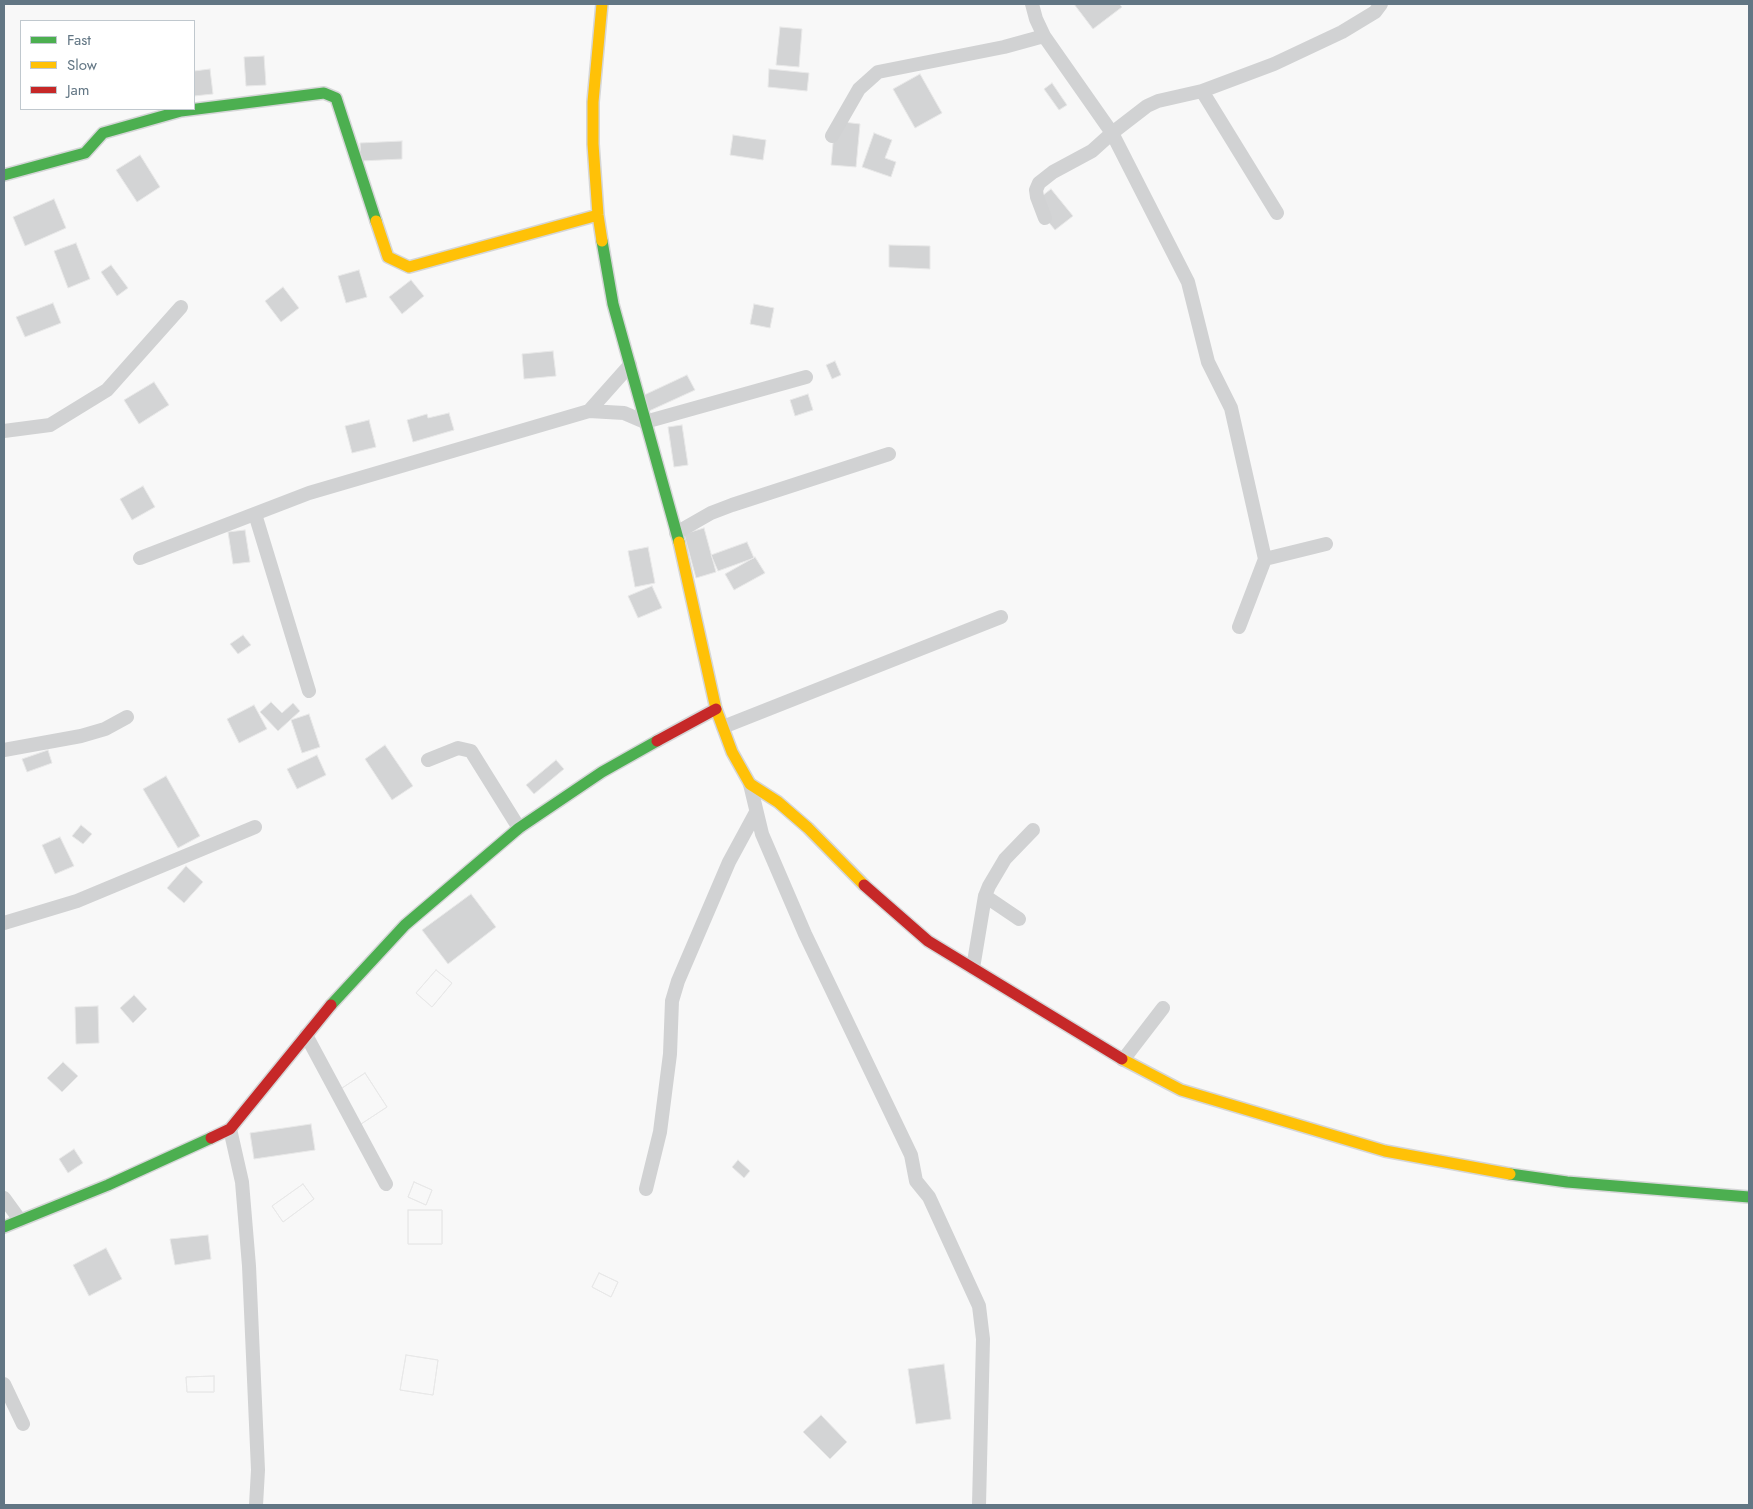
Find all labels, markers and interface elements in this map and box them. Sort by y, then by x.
legend [20,20,195,110]
text: Fast [67,29,91,51]
text: Slow [67,54,97,76]
text: Jam [67,79,90,101]

